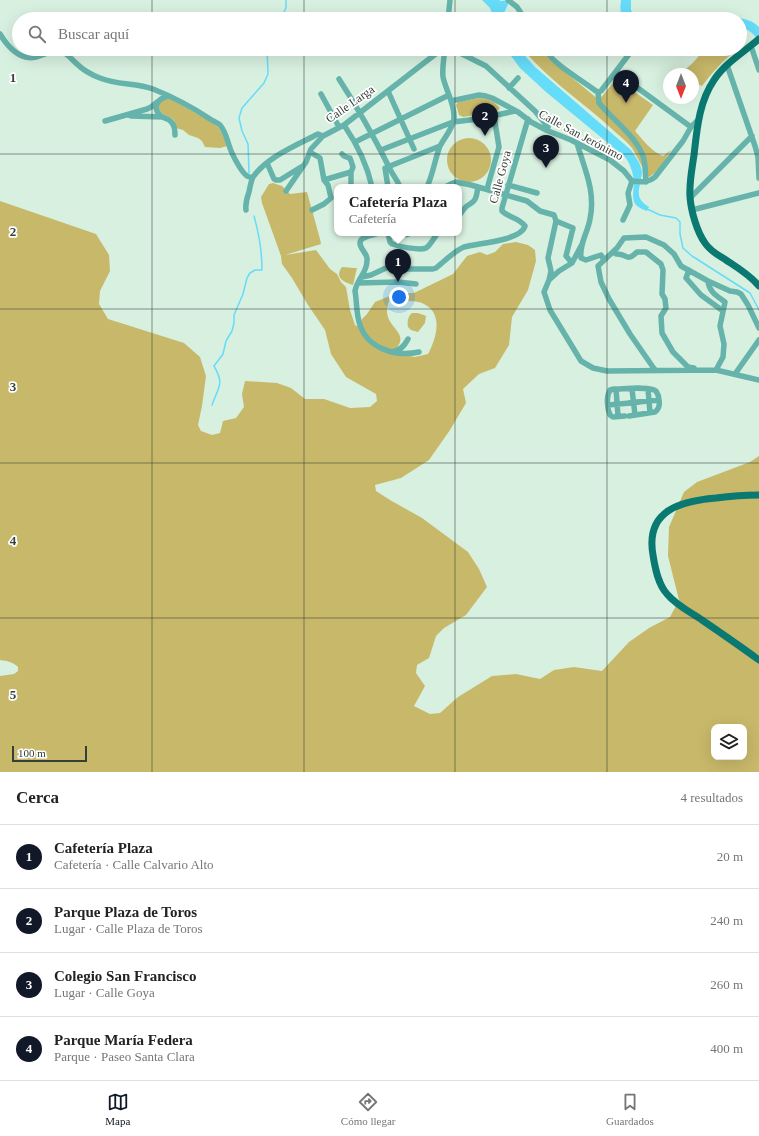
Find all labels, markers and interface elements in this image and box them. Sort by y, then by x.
search box [12,12,747,56]
icon: search [26,23,48,45]
text: Buscar aquí [58,26,129,42]
north arrow [663,68,699,104]
text: 1 [10,70,16,85]
pin: 4 [613,70,639,103]
street label: Calle Larga [323,82,378,126]
pin: 2 [472,103,498,136]
street label: Calle San Jerónimo [536,107,626,163]
pin: 3 [533,135,559,168]
street label: Calle Goya [486,148,514,205]
popup [334,184,462,236]
text: Cafetería Plaza [349,194,447,210]
text: Cafetería [349,211,396,226]
text: 2 [10,224,16,239]
pin: 1 [385,249,411,282]
your location [389,287,409,307]
text: 3 [10,379,17,394]
text: 4 [10,533,17,548]
text: 5 [10,687,17,702]
map controls [711,724,747,760]
button: layers [711,724,747,760]
scale bar [12,744,87,763]
text: 100 m [18,747,46,759]
text: Cerca [16,788,59,807]
text: 4 resultados [681,790,743,805]
text: Cafetería Plaza [54,840,153,856]
text: 1 [26,849,32,864]
text: 20 m [717,849,743,864]
text: Cafetería · Calle Calvario Alto [54,857,214,872]
text: Parque Plaza de Toros [54,904,197,920]
text: 2 [26,913,32,928]
text: 240 m [710,913,743,928]
text: Lugar · Calle Plaza de Toros [54,921,203,936]
text: Colegio San Francisco [54,968,197,984]
text: 3 [26,977,32,992]
text: 260 m [710,977,743,992]
text: Lugar · Calle Goya [54,985,155,1000]
text: Parque María Federa [54,1032,193,1048]
text: 4 [26,1041,32,1056]
text: 400 m [710,1041,743,1056]
text: Parque · Paseo Santa Clara [54,1049,195,1064]
tab: Mapa [105,1091,130,1127]
tab: Cómo llegar [341,1091,396,1127]
tab: Guardados [606,1091,654,1127]

